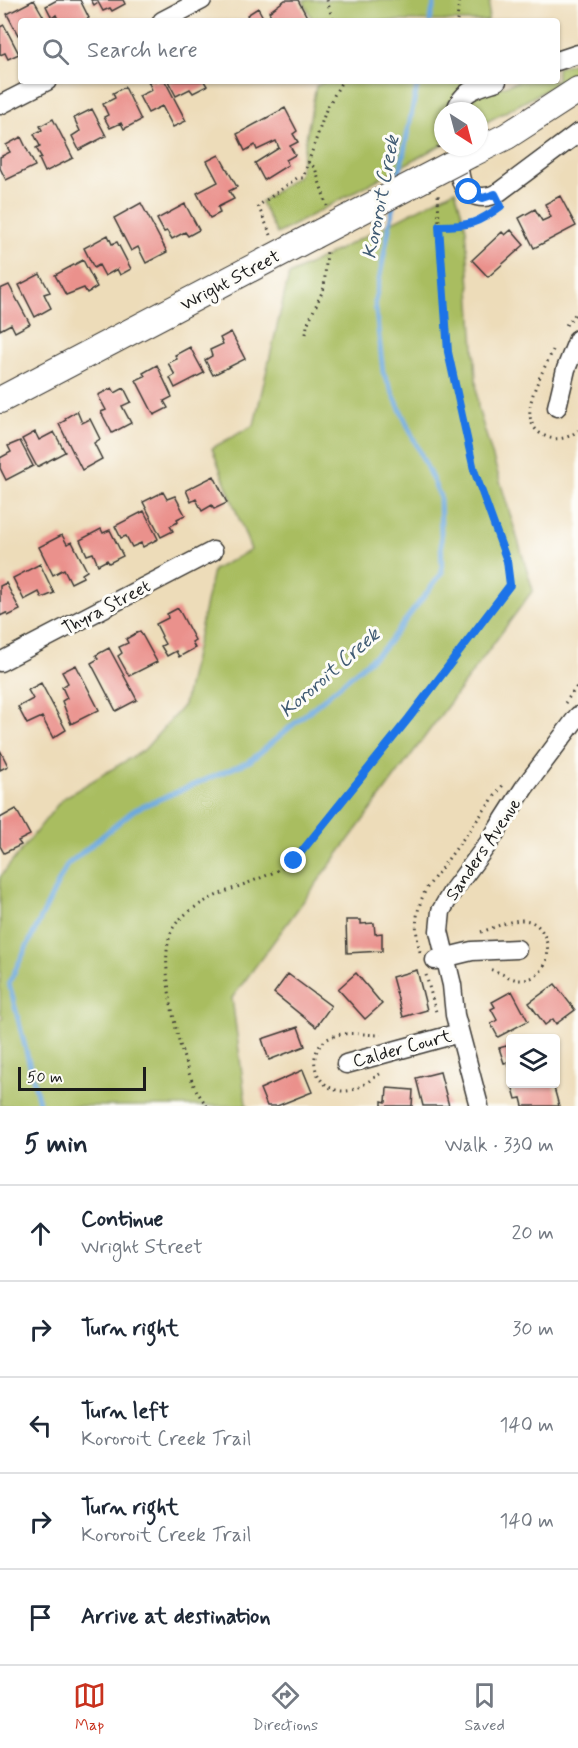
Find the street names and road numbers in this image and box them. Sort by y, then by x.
street label: Wright Street [176,245,285,318]
street label: Thyra Street [58,574,155,641]
street label: Sanders Avenue [441,793,527,906]
street label: Calder Court [350,1024,455,1074]

